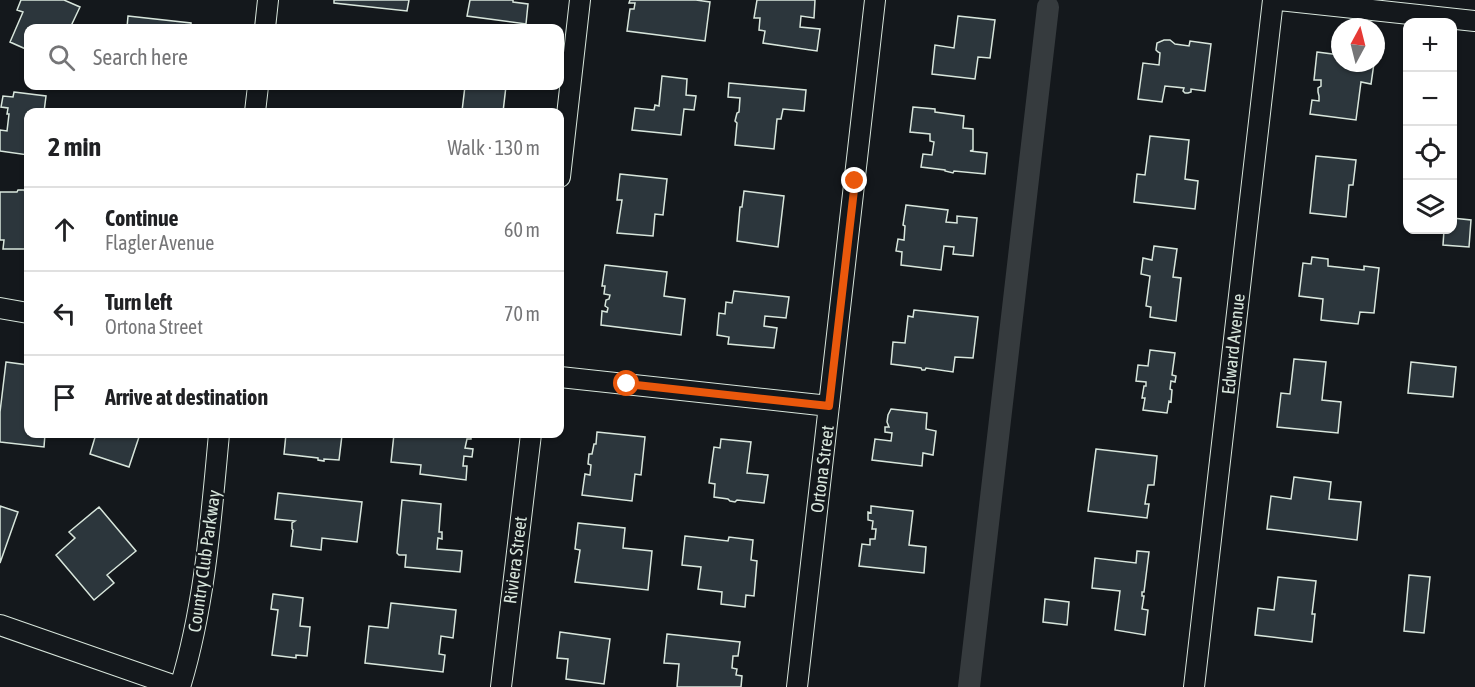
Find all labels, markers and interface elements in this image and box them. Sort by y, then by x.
north arrow [1331,18,1385,72]
map controls [1403,18,1457,234]
button: + [1403,18,1457,72]
search box [24,24,564,90]
icon: search [45,41,78,74]
text: Search here [93,44,188,70]
button: − [1403,72,1457,126]
button: locate [1403,126,1457,180]
text: 2 min [48,132,101,162]
text: Walk · 130 m [448,136,540,159]
route end [841,167,867,193]
button: layers [1403,180,1457,234]
text: Continue [105,205,179,231]
icon: ahead [48,213,81,246]
text: 60 m [504,218,540,241]
text: Flagler Avenue [105,231,214,254]
text: Turn left [105,289,172,315]
street label: Edward Avenue [1217,293,1249,395]
icon: left [48,297,81,330]
text: 70 m [504,302,540,325]
text: Ortona Street [105,315,203,338]
route start [613,370,639,396]
icon: arrive [48,381,81,414]
text: Arrive at destination [105,384,268,410]
street label: Ortona Street [806,424,838,514]
street label: Country Club Parkway [184,489,224,633]
street label: Riviera Street [499,515,531,605]

